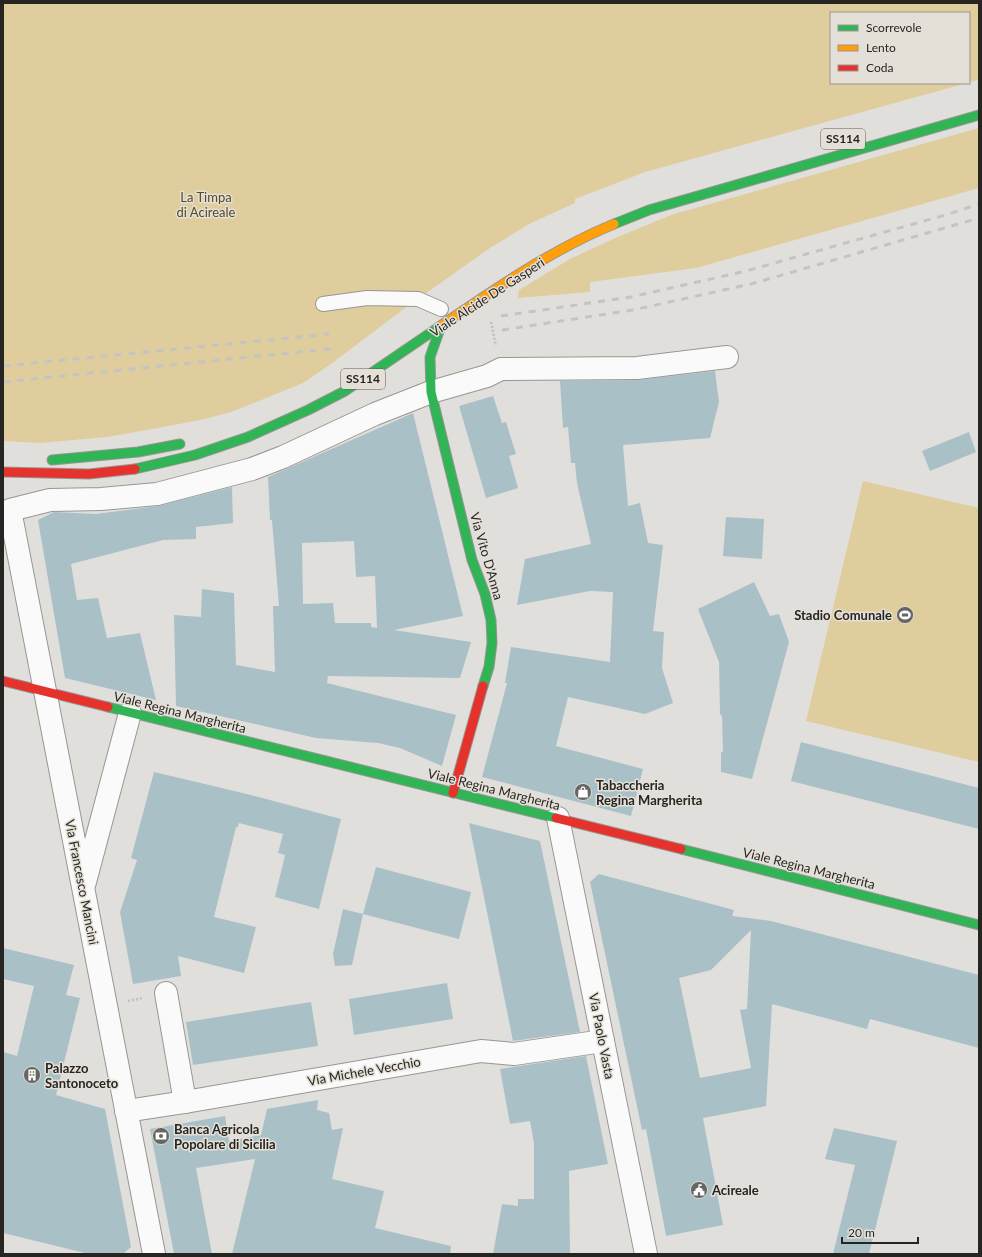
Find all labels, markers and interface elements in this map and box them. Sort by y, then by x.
legend [830,12,970,84]
text: Scorrevole [866,20,922,35]
text: Lento [866,40,896,55]
text: Coda [866,60,893,75]
road number: SS114 [821,129,865,149]
park label: La Timpa di Acireale [177,189,236,220]
street label: Viale Alcide De Gasperi [427,254,547,340]
road number: SS114 [341,369,385,389]
street label: Via Vito D'Anna [467,511,507,601]
sports icon: Stadio Comunale [895,605,915,625]
place label: Stadio Comunale [794,607,892,623]
street label: Viale Regina Margherita [112,688,248,736]
street label: Viale Regina Margherita [426,765,562,813]
place label: Tabaccheria Regina Margherita [596,777,702,808]
shop icon: Tabaccheria Regina Margherita [573,782,593,802]
street label: Via Francesco Mancini [62,818,102,946]
street label: Viale Regina Margherita [741,844,877,892]
street label: Via Paolo Vasta [586,992,618,1080]
street label: Via Michele Vecchio [306,1053,422,1089]
place label: Palazzo Santonoceto [45,1060,119,1091]
building icon: Palazzo Santonoceto [22,1065,42,1085]
place label: Banca Agricola Popolare di Sicilia [174,1121,276,1152]
bank icon: Banca Agricola Popolare di Sicilia [151,1126,171,1146]
public building icon: Acireale [689,1180,709,1200]
place label: Acireale [711,1182,759,1198]
scale bar [842,1219,918,1245]
text: 20 m [848,1225,875,1240]

